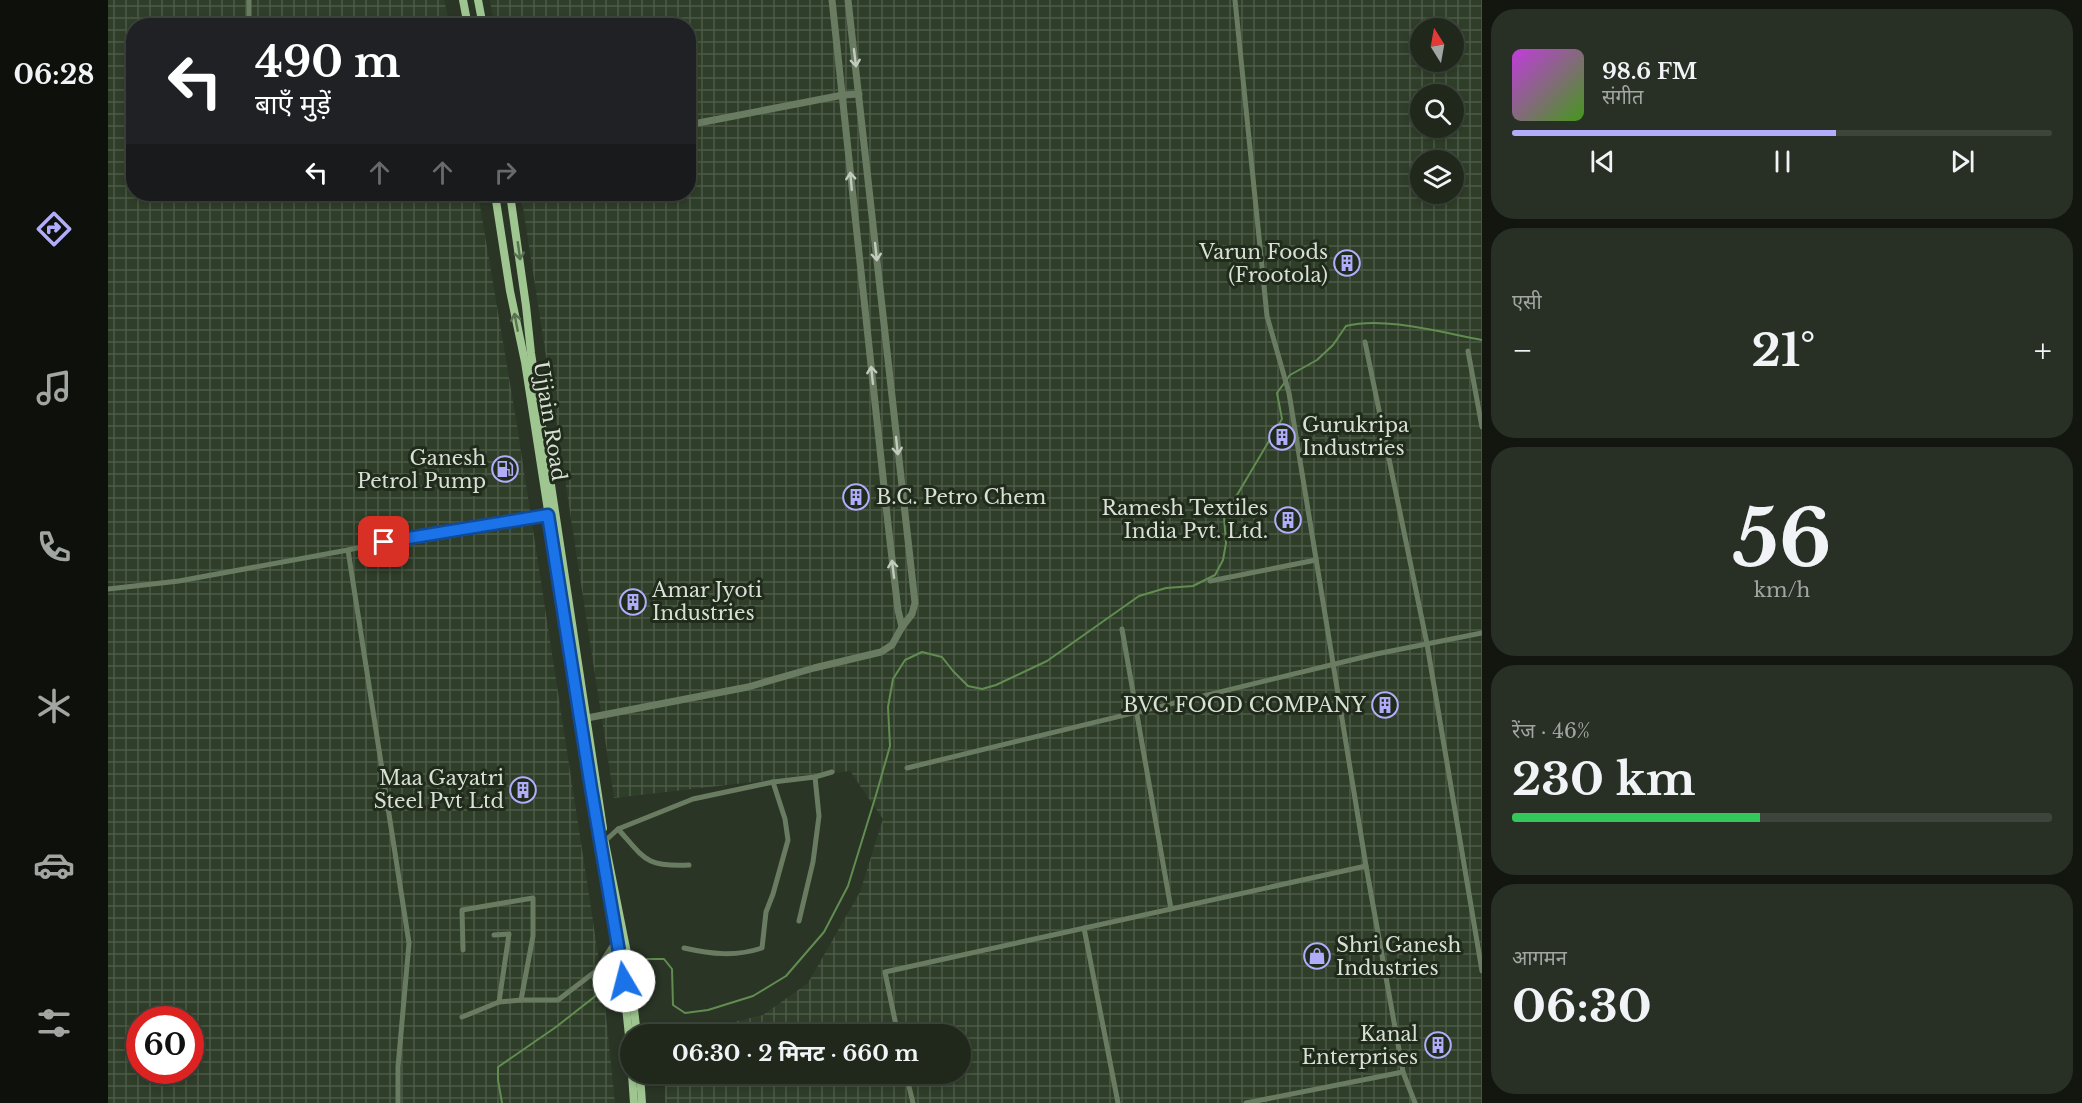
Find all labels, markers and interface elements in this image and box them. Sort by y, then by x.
north arrow [1410,18,1464,72]
map controls [1410,18,1464,204]
text: 490 m [255,36,401,88]
icon: left [156,42,234,120]
one-way arrow [850,48,861,68]
text: 06:28 [14,58,94,91]
text: 98.6 FM [1602,58,1697,85]
button: search [1410,84,1464,138]
text: संगीत [1602,85,1643,109]
text: बाएँ मुड़ें [255,88,331,121]
icon: previous [1586,145,1619,178]
icon: pause [1766,145,1799,178]
icon: next [1946,145,1979,178]
button: layers [1410,150,1464,204]
icon: left [300,156,333,189]
icon: ahead [363,156,396,189]
icon: ahead [426,156,459,189]
icon: right [489,156,522,189]
one-way arrow [845,172,856,192]
icon: directions [33,208,75,250]
place label: Varun Foods (Frootola) [1198,240,1328,287]
one-way arrow [513,241,524,261]
one-way arrow [871,242,882,261]
building icon: Varun Foods (Frootola) [1332,248,1362,278]
text: एसी [1512,290,1542,314]
one-way arrow [510,313,521,332]
text: 21° [1751,322,1815,378]
text: − [1512,330,1533,371]
text: + [2034,330,2052,371]
street label: Ujjain Road [529,359,571,483]
one-way arrow [866,366,877,386]
icon: music [33,367,75,409]
place label: Gurukripa Industries [1302,413,1410,460]
building icon: Gurukripa Industries [1267,422,1297,452]
one-way arrow [892,435,903,455]
place label: Ganesh Petrol Pump [357,446,486,493]
fuel station icon: Ganesh Petrol Pump [490,454,520,484]
building icon: B.C. Petro Chem [841,482,871,512]
place label: B.C. Petro Chem [876,485,1047,509]
text: 56 [1733,490,1831,587]
place label: Ramesh Textiles India Pvt. Ltd. [1101,496,1268,543]
building icon: Ramesh Textiles India Pvt. Ltd. [1273,505,1303,535]
pin [358,516,409,567]
icon: arrive [367,525,400,558]
icon: phone [33,526,75,568]
one-way arrow [887,560,898,579]
place label: Amar Jyoti Industries [651,578,762,625]
text: km/h [1754,578,1810,602]
building icon: Amar Jyoti Industries [618,587,648,617]
icon: climate [33,685,75,727]
building icon: BVC FOOD COMPANY [1370,690,1400,720]
place label: BVC FOOD COMPANY [1123,693,1366,717]
text: रेंज · 46% [1512,719,1590,743]
text: 230 km [1512,751,1696,807]
place label: Maa Gayatri Steel Pvt Ltd [374,766,504,813]
building icon: Maa Gayatri Steel Pvt Ltd [508,775,538,805]
icon: car [33,844,75,886]
place label: Shri Ganesh Industries [1336,933,1462,980]
shop icon: Shri Ganesh Industries [1302,941,1332,971]
text: आगमन [1512,946,1567,970]
position arrow [592,949,656,1013]
text: 06:30 [1512,978,1652,1034]
icon: filters [33,1002,75,1044]
speed limit sign: 60 [126,1006,204,1084]
place label: Kanal Enterprises [1302,1022,1418,1069]
building icon: Kanal Enterprises [1423,1030,1453,1060]
text: 06:30 · 2 मिनट · 660 m [672,1040,919,1067]

